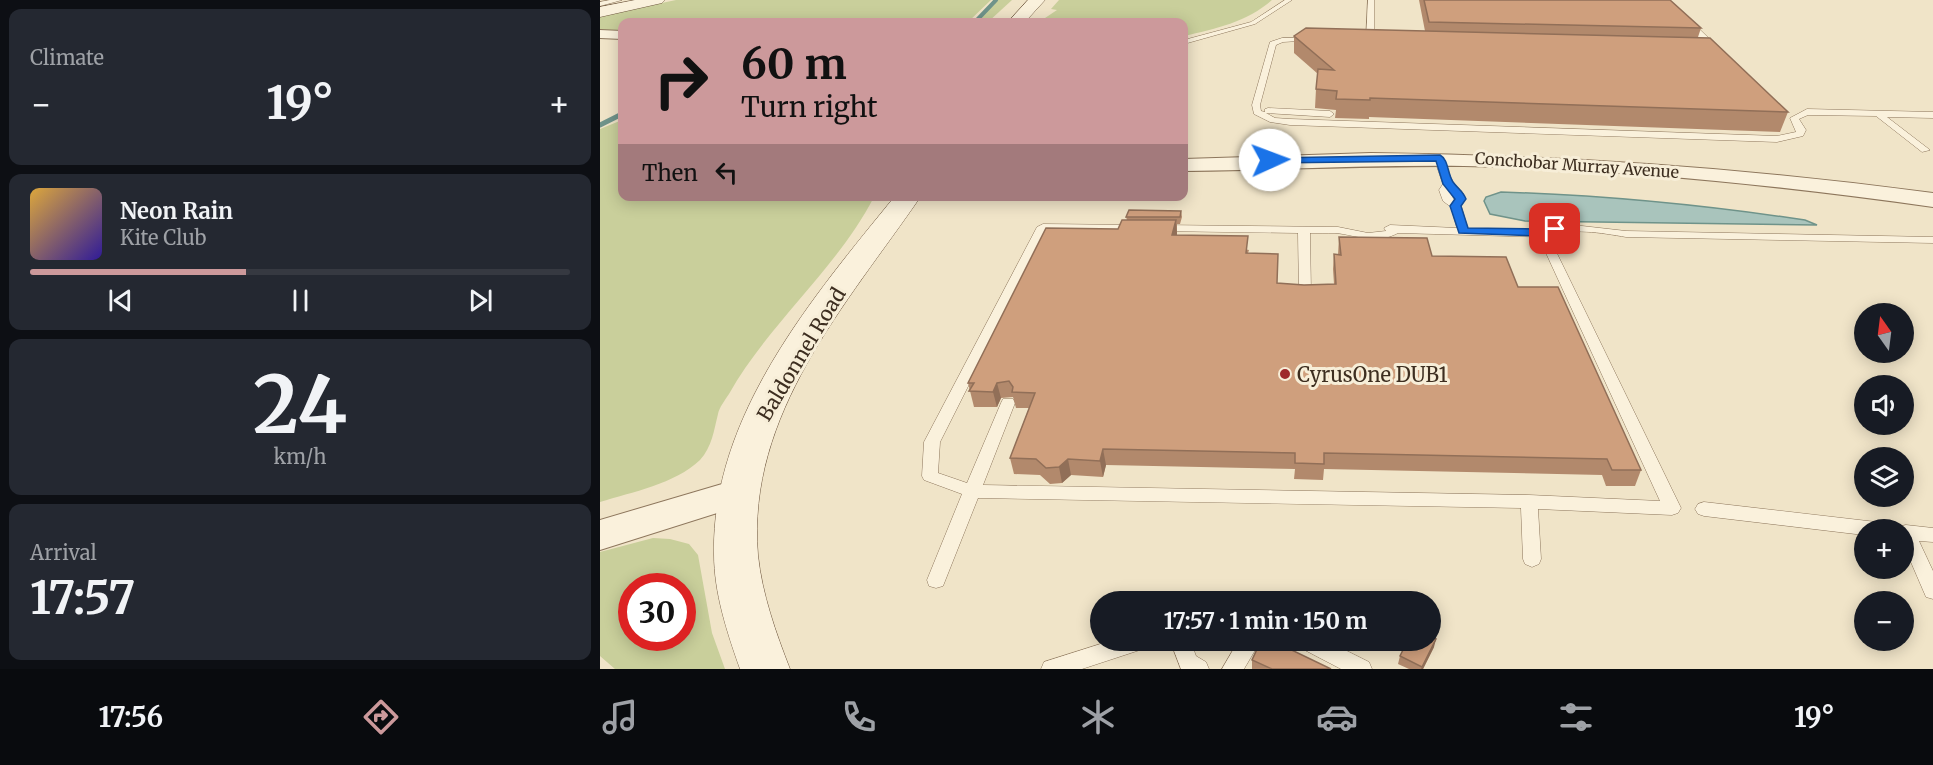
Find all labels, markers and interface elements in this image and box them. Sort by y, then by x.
text: 60 m [741,38,847,90]
icon: right [642,42,720,120]
text: Climate [30,45,104,70]
text: 19° [266,75,334,131]
text: − [30,84,52,125]
text: + [548,84,570,125]
text: Turn right [741,90,878,124]
position arrow [1238,128,1302,192]
street label: Conchobar Murray Avenue [1474,148,1680,182]
icon: left [710,156,743,189]
text: Then [642,159,698,187]
text: Neon Rain [120,197,233,225]
pin [1529,203,1580,254]
icon: arrive [1538,212,1571,245]
text: Kite Club [120,225,206,250]
street label: Baldonnel Road [751,283,851,425]
icon: previous [104,284,137,317]
icon: pause [284,284,317,317]
icon: next [464,284,497,317]
north arrow [1854,303,1914,363]
map controls [1854,303,1914,651]
text: 24 [253,356,347,454]
place label: CyrusOne DUB1 [1297,362,1448,387]
marker: CyrusOne DUB1 [1278,367,1292,381]
button: sound [1854,375,1914,435]
text: km/h [274,444,326,469]
button: layers [1854,447,1914,507]
button: + [1854,519,1914,579]
text: Arrival [30,540,97,565]
text: 17:57 [30,570,135,626]
speed limit sign: 30 [618,573,696,651]
button: − [1854,591,1914,651]
text: 17:57 · 1 min · 150 m [1164,607,1367,635]
icon: directions [360,696,402,738]
icon: music [599,696,641,738]
icon: phone [838,696,880,738]
icon: climate [1077,696,1119,738]
icon: car [1316,696,1358,738]
icon: filters [1555,696,1597,738]
text: 17:56 [98,700,163,734]
text: 19° [1794,700,1834,734]

